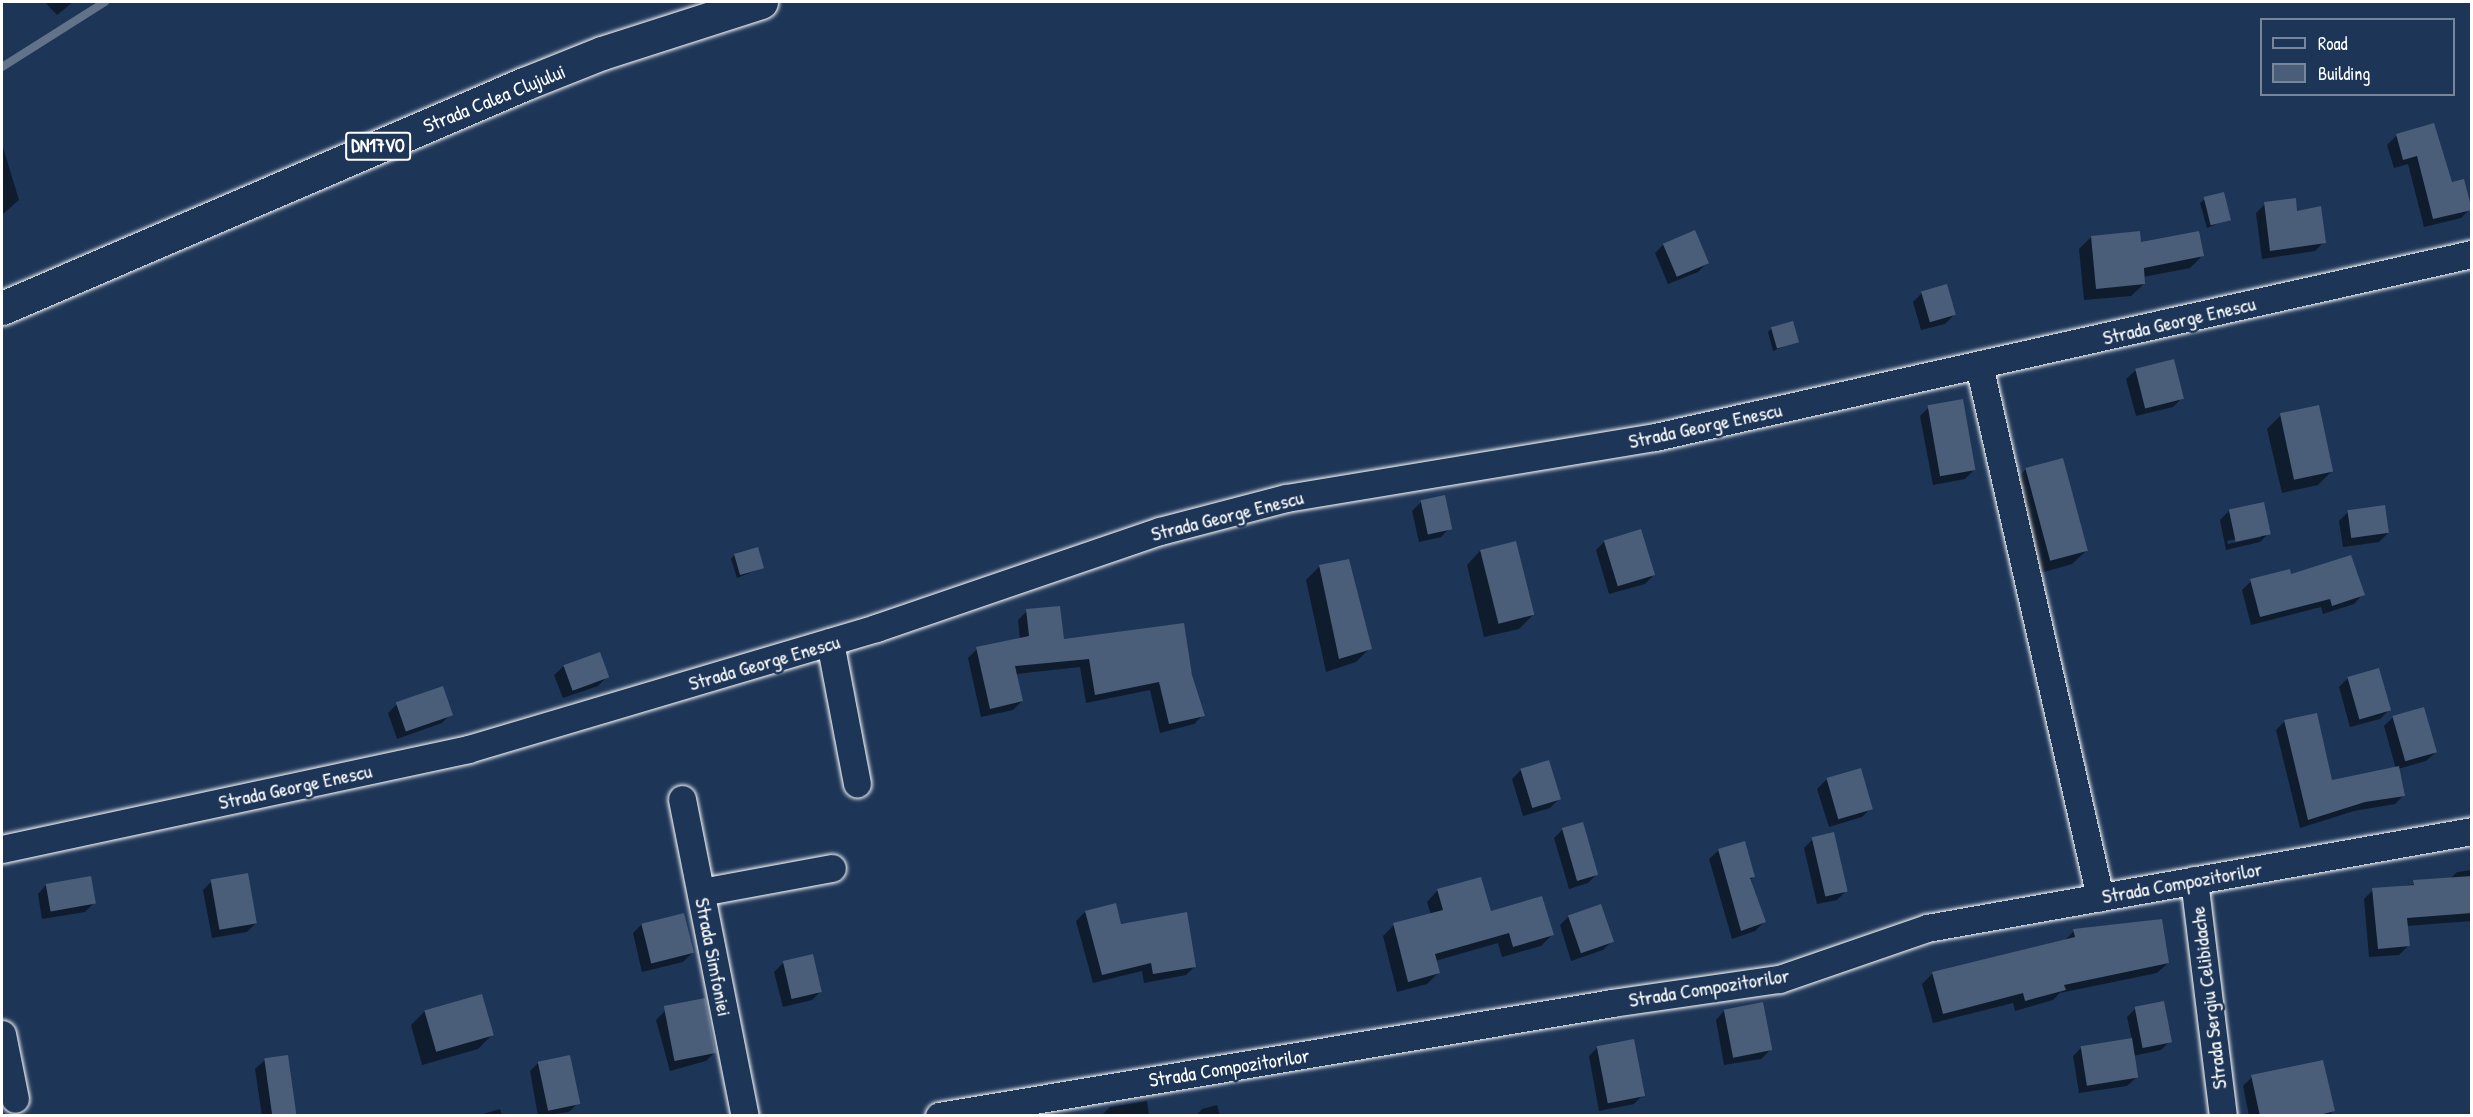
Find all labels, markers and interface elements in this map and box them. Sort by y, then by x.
legend [2260,18,2455,96]
text: Road [2318,31,2348,56]
street label: Strada Calea Clujului [419,59,569,137]
text: Building [2318,61,2370,86]
road number: DN17VO [345,131,411,161]
street label: Strada George Enescu [2100,291,2258,349]
street label: Strada George Enescu [1626,397,1784,453]
street label: Strada George Enescu [1148,484,1306,546]
street label: Strada George Enescu [686,629,842,695]
street label: Strada George Enescu [216,758,374,814]
street label: Strada Compozitorilor [2100,856,2264,908]
street label: Strada Simfoniei [691,896,737,1018]
street label: Strada Sergiu Celibidache [2185,905,2231,1091]
street label: Strada Compozitorilor [1627,962,1791,1012]
street label: Strada Compozitorilor [1147,1042,1311,1092]

